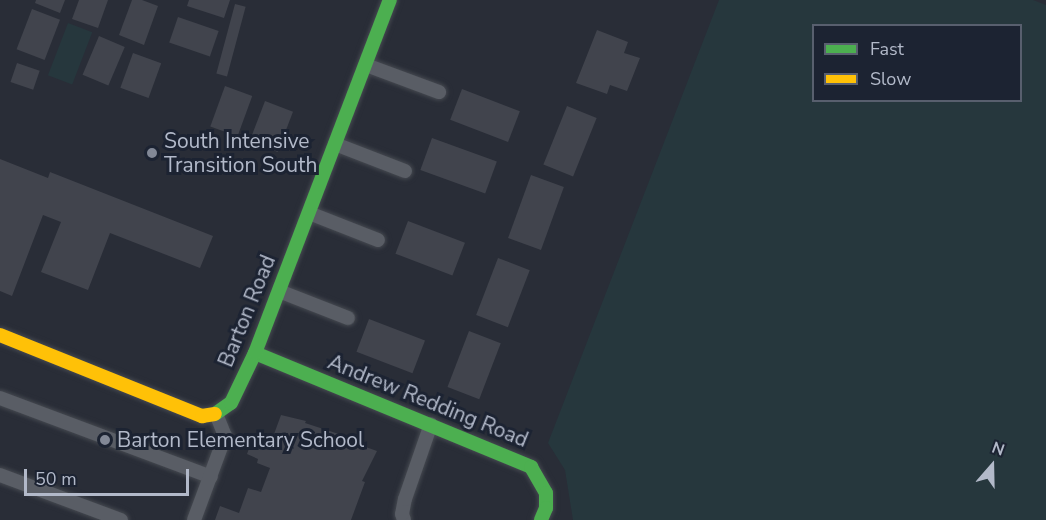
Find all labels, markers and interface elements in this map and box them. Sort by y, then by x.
legend [812,24,1022,102]
text: Fast [870,37,904,61]
text: Slow [870,67,911,91]
place label: South Intensive Transition South [164,128,317,178]
marker: South Intensive Transition South [145,146,159,160]
street label: Barton Road [213,251,281,371]
street label: Andrew Redding Road [324,349,532,453]
place label: Barton Elementary School [117,427,364,453]
marker: Barton Elementary School [98,433,112,447]
north arrow [962,436,1022,496]
text: N [989,437,1008,461]
scale bar [27,457,192,495]
text: 50 m [35,467,77,491]

